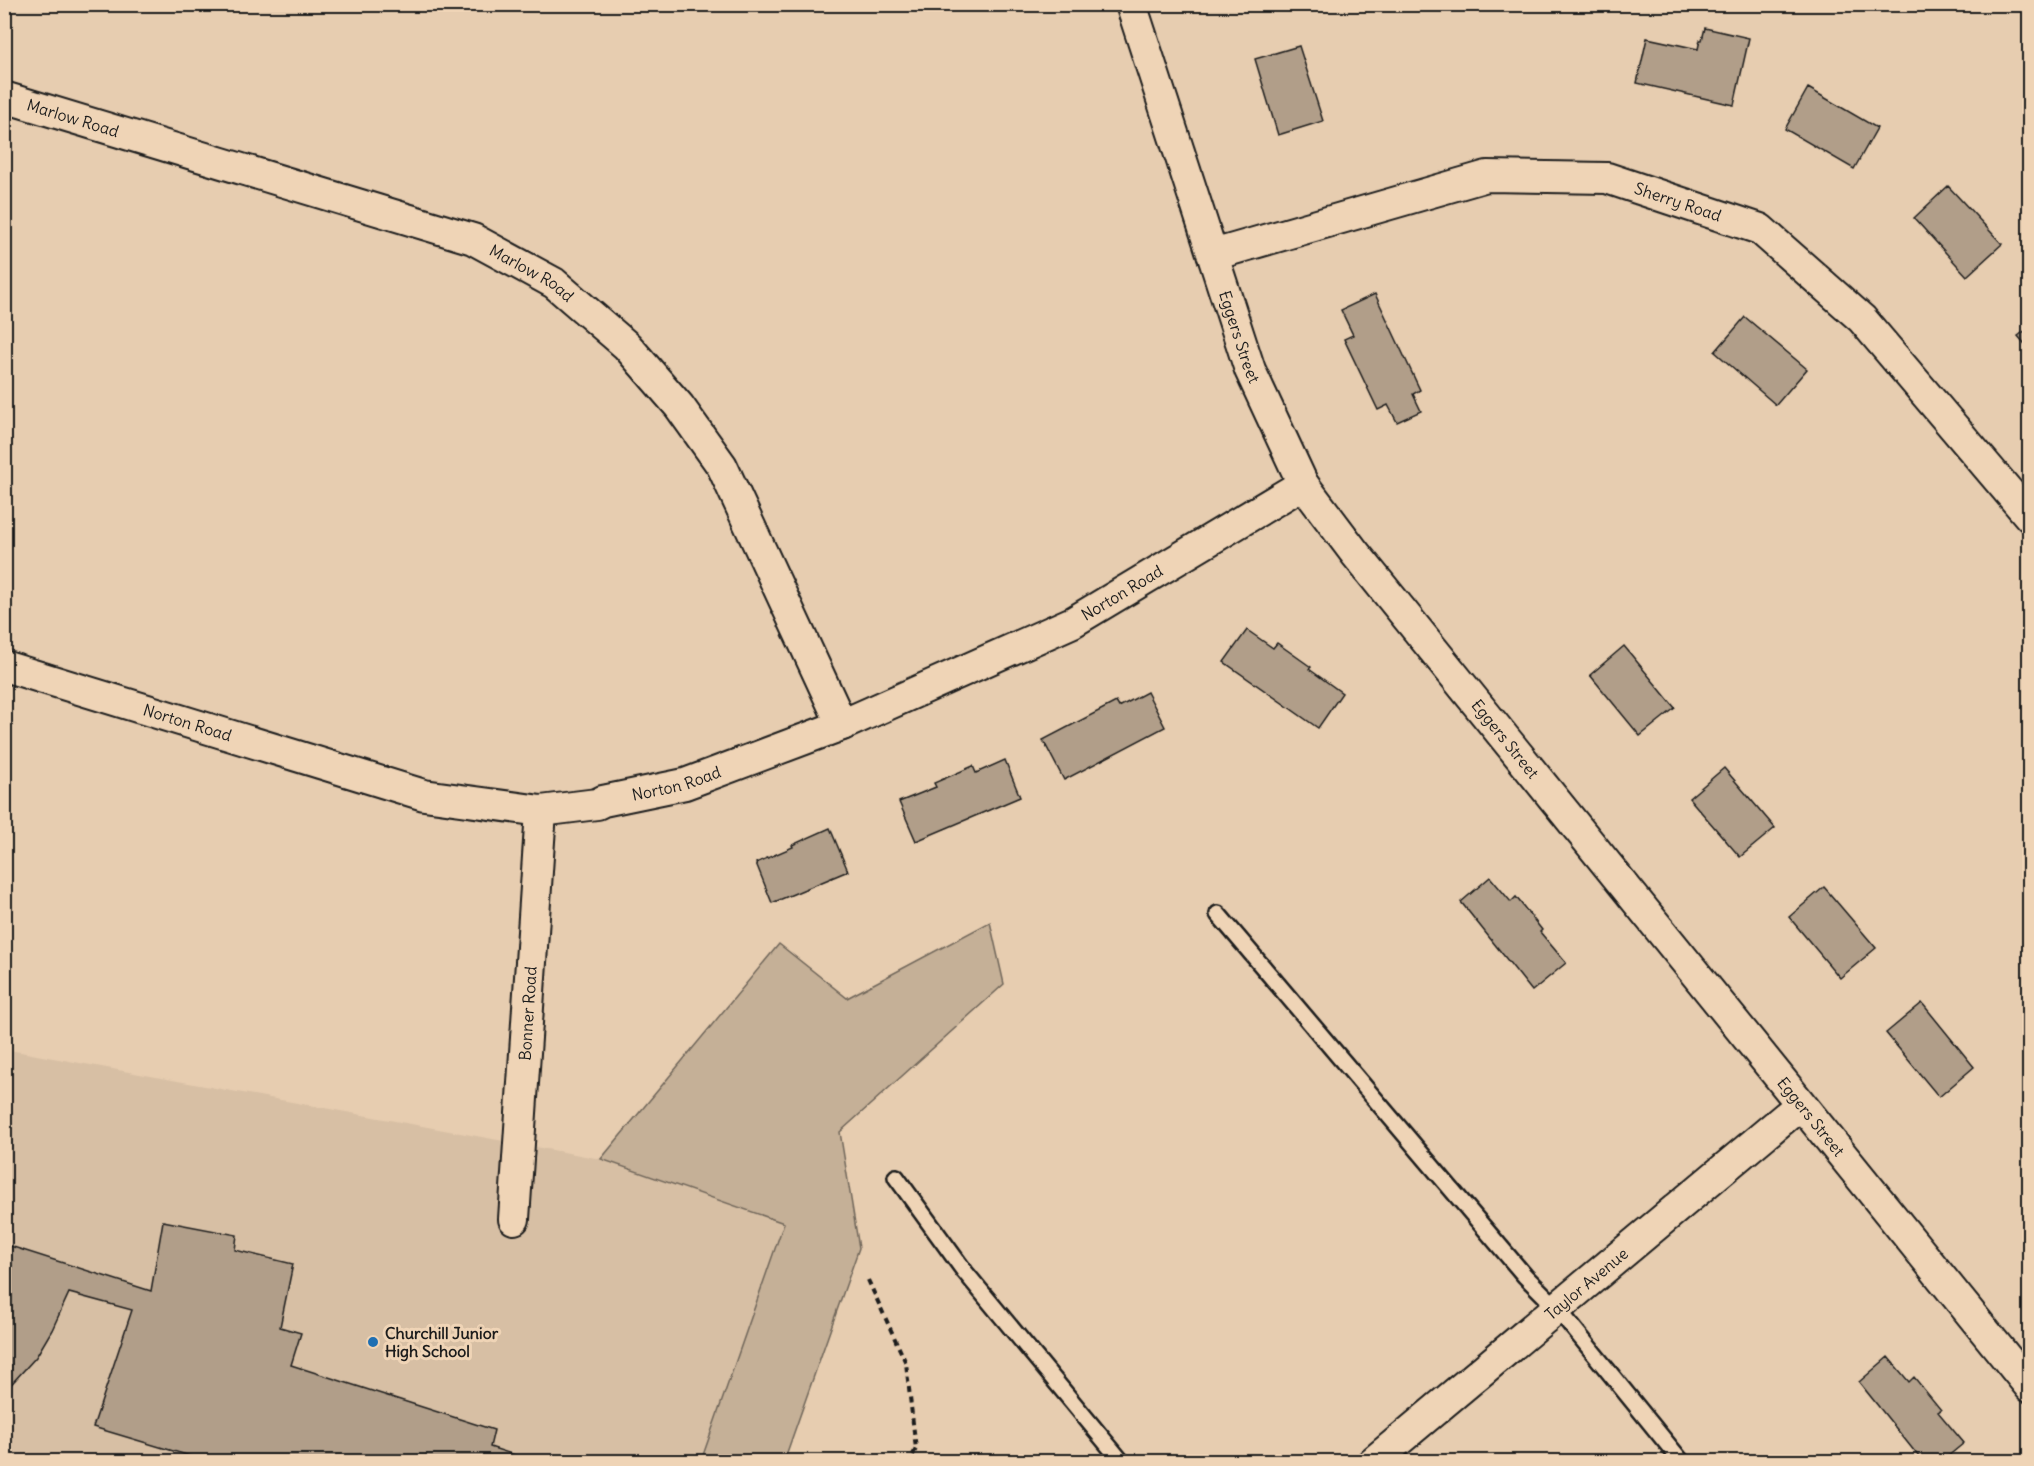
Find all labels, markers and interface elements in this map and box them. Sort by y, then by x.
street label: Marlow Road [25,95,121,141]
street label: Sherry Road [1632,178,1724,225]
street label: Marlow Road [486,240,578,306]
street label: Eggers Street [1215,288,1265,387]
street label: Norton Road [1078,561,1166,625]
street label: Eggers Street [1467,695,1544,783]
street label: Norton Road [141,699,234,745]
street label: Norton Road [630,761,724,805]
street label: Bonner Road [515,966,541,1061]
street label: Eggers Street [1773,1073,1849,1161]
street label: Taylor Avenue [1541,1243,1632,1324]
place label: Churchill Junior High School [385,1323,499,1362]
marker: Churchill Junior High School [366,1335,380,1349]

